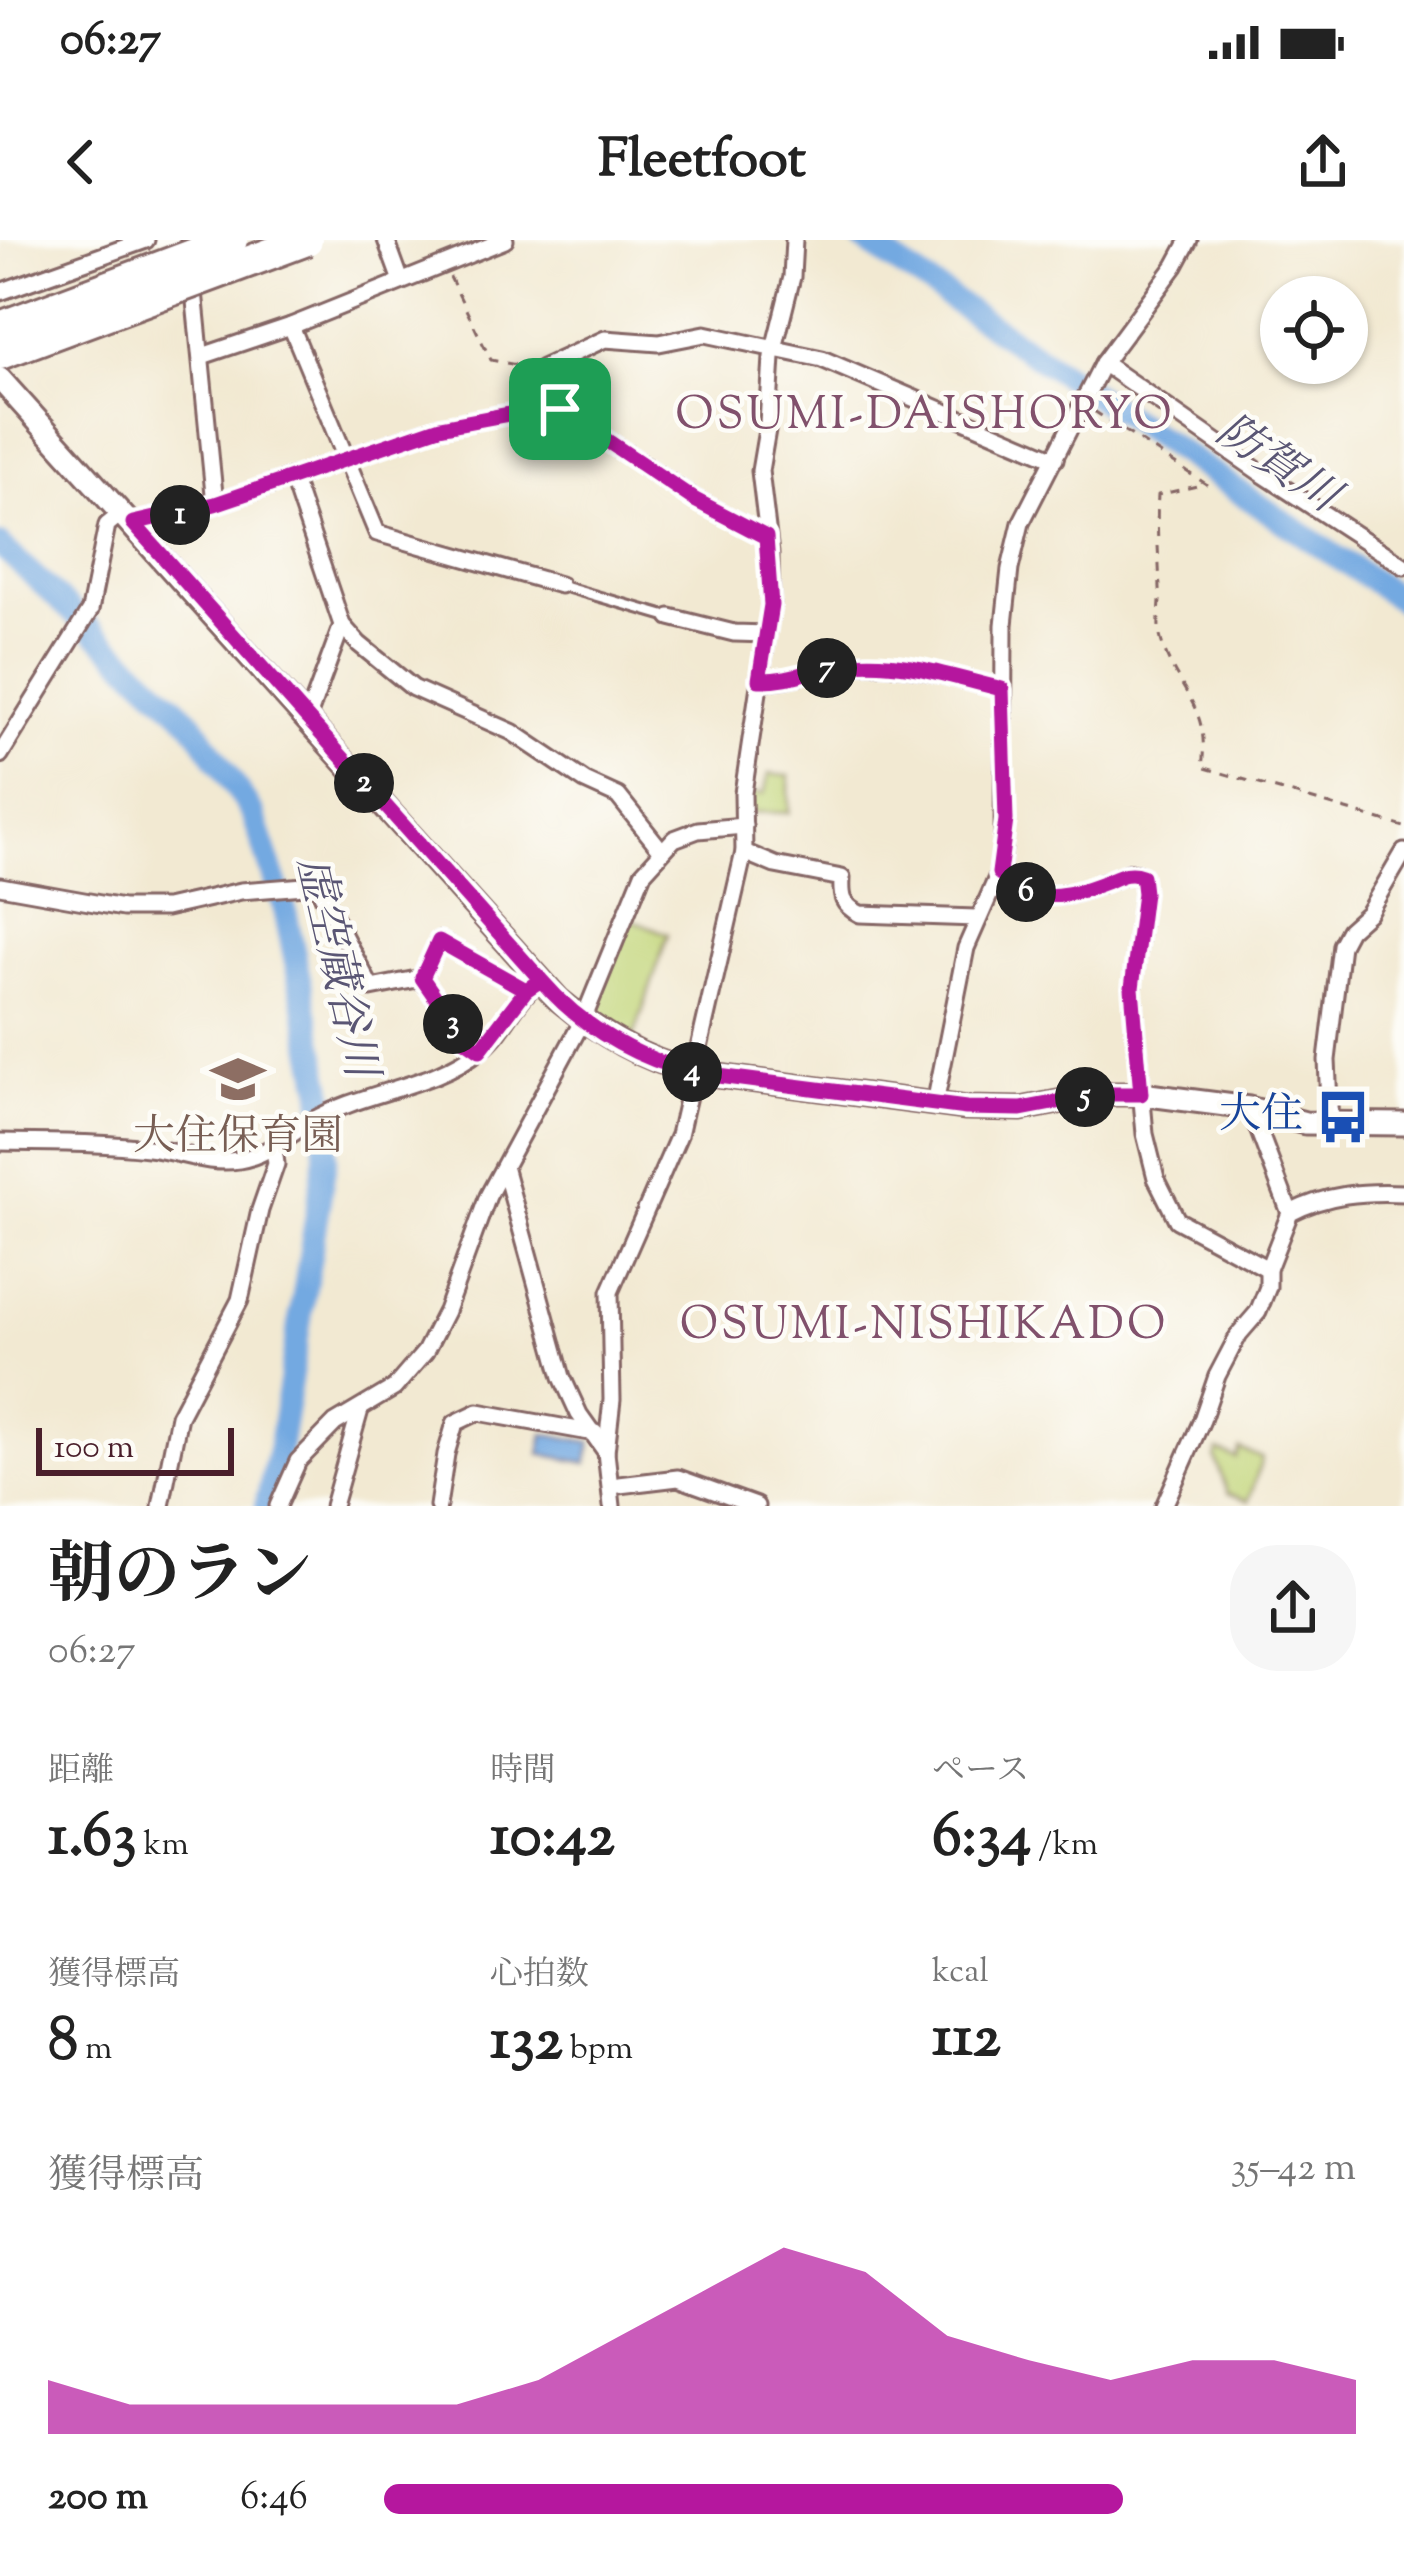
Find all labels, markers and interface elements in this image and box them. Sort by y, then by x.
text: 06:27 [60,10,161,75]
text: Fleetfoot [598,123,806,201]
icon: back [48,129,114,195]
icon: share [1290,129,1356,195]
map controls [1260,276,1368,384]
button: locate [1260,276,1368,384]
pin [509,358,611,460]
icon: arrive [527,376,593,442]
district label: OSUMI-DAISHORYO [675,385,1175,450]
water label: 防賀川 [1202,401,1354,533]
pin: 1 [150,485,210,545]
text: 1 [174,491,186,539]
pin: 7 [797,638,857,698]
text: 7 [819,644,835,692]
pin: 2 [334,753,394,813]
text: 2 [356,759,372,807]
water label: 虚空蔵谷川 [277,850,392,1089]
pin: 6 [996,862,1056,922]
text: 6 [1018,868,1034,916]
pin: 3 [423,994,483,1054]
text: 3 [446,1000,460,1048]
pin: 4 [662,1042,722,1102]
text: 4 [684,1048,700,1096]
school or university icon: 大住保育園 [209,1050,267,1108]
pin: 5 [1055,1067,1115,1127]
text: 5 [1079,1073,1091,1121]
place label: 大住 [1219,1087,1303,1147]
bus stop icon: 大住 [1314,1088,1372,1146]
place label: 大住保育園 [133,1109,343,1169]
district label: OSUMI-NISHIKADO [680,1295,1168,1360]
scale bar [36,1422,234,1475]
text: 100 m [54,1425,134,1473]
text: 朝のラン [48,1532,312,1627]
button: share [1230,1545,1356,1671]
text: 06:27 [48,1625,136,1681]
text: 距離 [48,1748,114,1796]
text: 時間 [490,1748,556,1796]
text: ペース [932,1748,1029,1796]
text: 1.63 [48,1796,136,1883]
text: 10:42 [490,1796,615,1883]
text: 6:34 [932,1796,1031,1883]
text: km [136,1822,189,1870]
text: /km [1031,1822,1098,1870]
text: kcal [932,1949,989,1997]
text: 獲得標高 [48,1952,180,2000]
text: 心拍数 [490,1952,589,2000]
text: 112 [932,1997,1001,2084]
text: 8 [48,2000,78,2087]
text: 132 [490,2000,563,2087]
text: m [78,2026,112,2074]
text: bpm [563,2026,633,2074]
text: 35–42 m [1231,2142,1356,2198]
text: 獲得標高 [48,2150,204,2206]
text: 200 m [48,2471,148,2527]
text: 6:46 [240,2471,308,2527]

